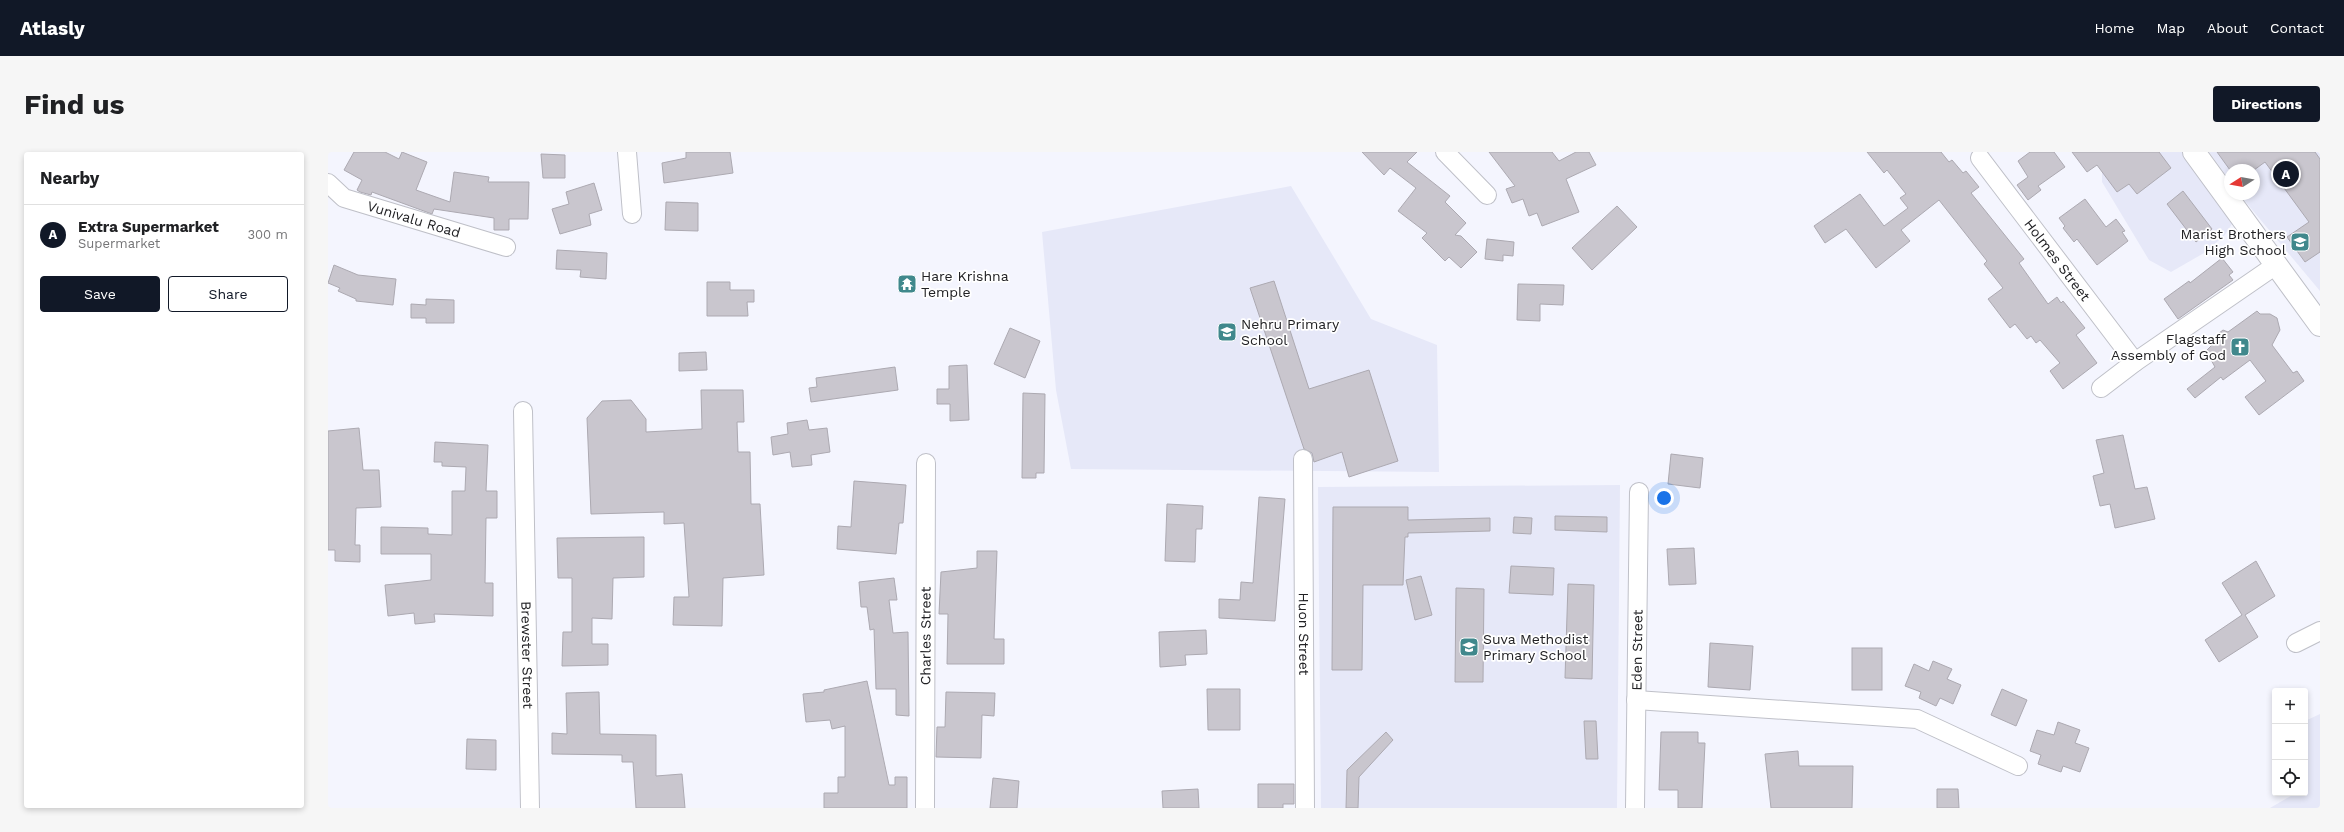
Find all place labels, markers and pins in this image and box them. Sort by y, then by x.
pin: A [2273,159,2299,189]
place label: Marist Brothers High School [2180,226,2287,258]
school or university icon: Marist Brothers High School [2289,231,2311,253]
place label: Hare Krishna Temple [921,268,1009,300]
temple icon: Hare Krishna Temple [896,273,918,295]
place label: Nehru Primary School [1241,316,1340,348]
school or university icon: Nehru Primary School [1216,321,1238,343]
place label: Flagstaff Assembly of God [2111,331,2226,363]
church icon: Flagstaff Assembly of God [2229,336,2251,358]
place label: Suva Methodist Primary School [1483,631,1589,663]
school or university icon: Suva Methodist Primary School [1458,636,1480,658]

